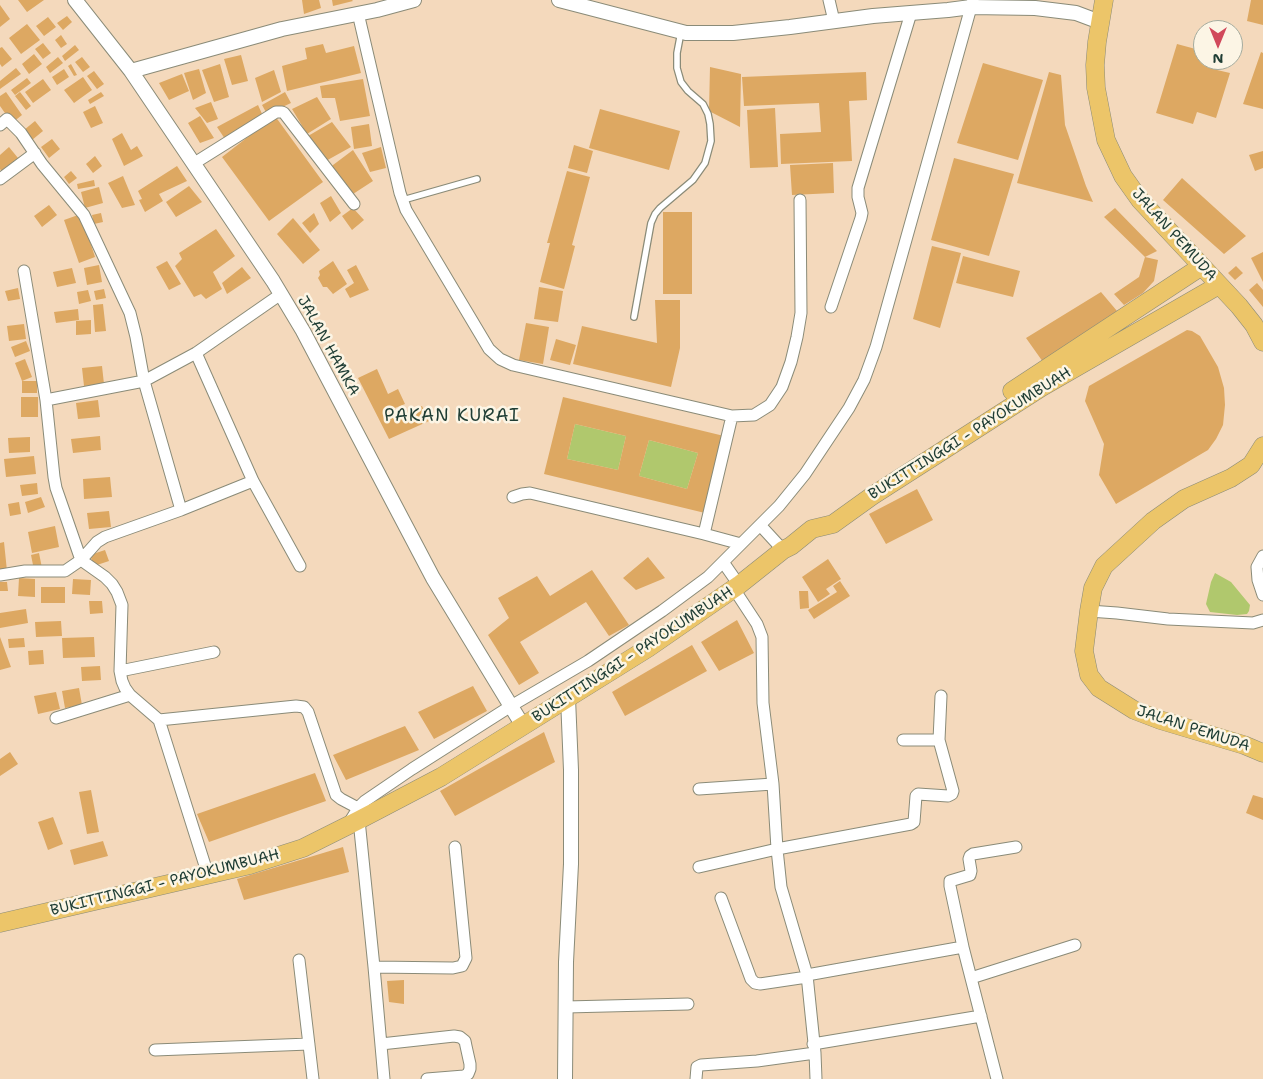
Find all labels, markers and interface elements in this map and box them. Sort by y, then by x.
north arrow [1193,20,1243,70]
text: N [1212,50,1224,68]
street label: JALAN PEMUDA [1128,185,1220,285]
street label: JALAN HAMKA [293,293,363,399]
street label: BUKITTINGGI - PAYOKUMBUAH [865,364,1075,504]
district label: PAKAN KURAI [383,405,521,427]
street label: BUKITTINGGI - PAYOKUMBUAH [529,583,737,727]
street label: JALAN PEMUDA [1134,702,1252,756]
street label: BUKITTINGGI - PAYOKUMBUAH [49,846,281,920]

